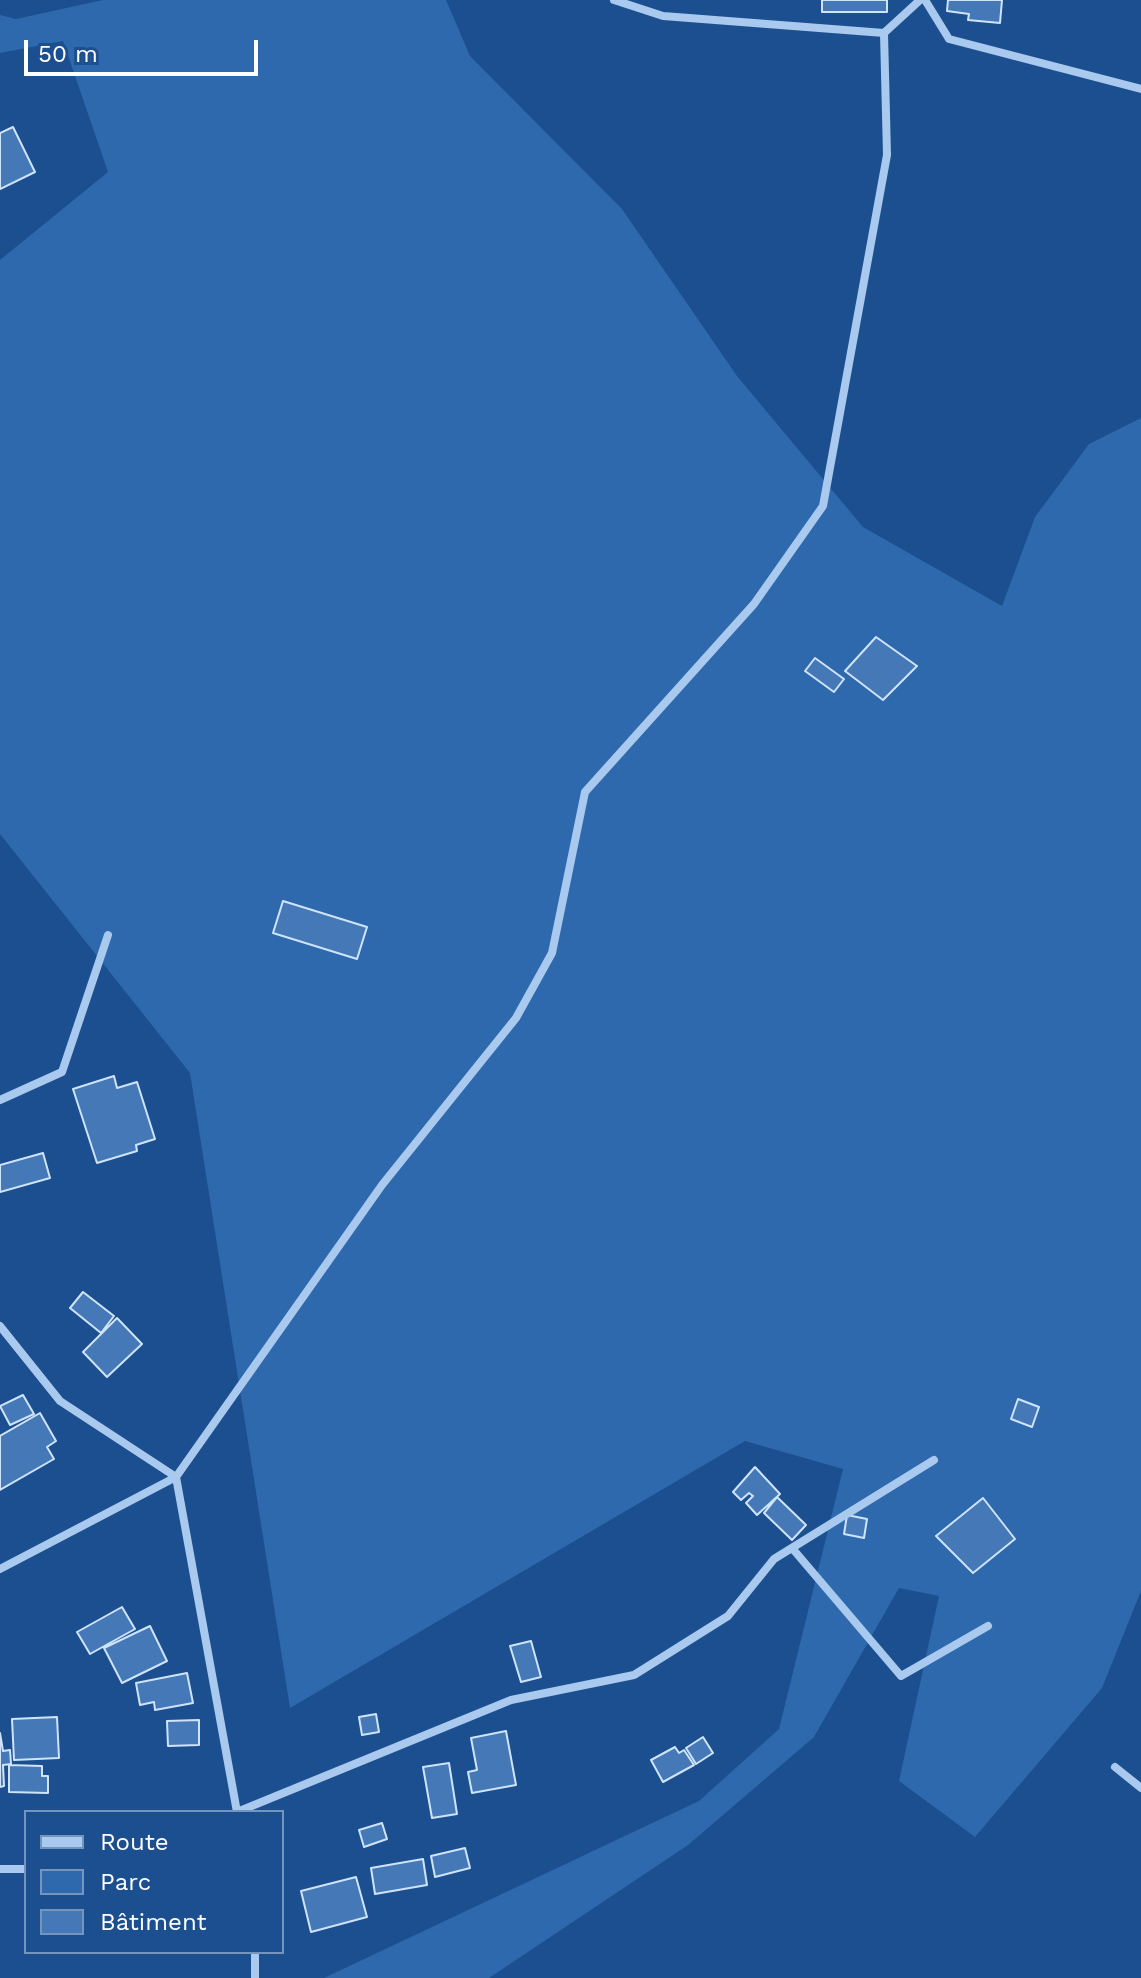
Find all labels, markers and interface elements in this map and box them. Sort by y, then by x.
scale bar [28,24,262,74]
text: 50 m [38,40,98,68]
legend [24,1810,284,1954]
text: Route [100,1828,169,1856]
text: Parc [100,1868,151,1896]
text: Bâtiment [100,1908,207,1936]

